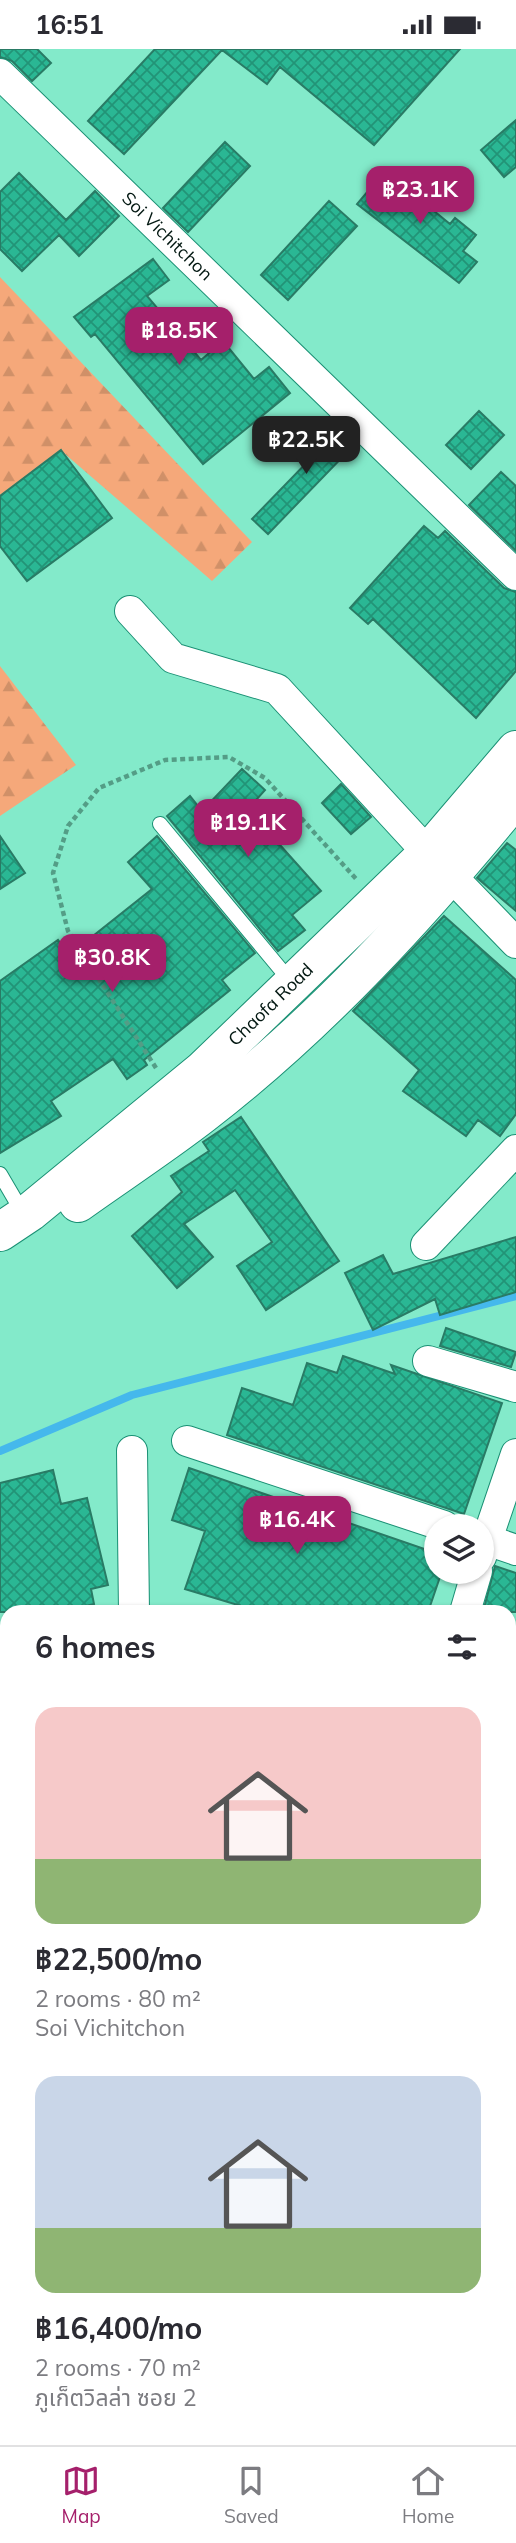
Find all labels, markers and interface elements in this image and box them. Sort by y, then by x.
text: 16:51 [35,8,104,41]
pin: ฿23.1K [363,167,477,226]
text: ฿23.1K [382,174,458,203]
street label: Soi Vichitchon [117,187,218,285]
pin: ฿18.5K [122,307,236,367]
text: ฿18.5K [141,315,217,344]
pin: ฿22.5K [249,417,363,476]
text: ฿22.5K [268,424,344,453]
pin: ฿19.1K [191,799,305,859]
text: ฿19.1K [210,807,286,836]
pin: ฿30.8K [55,935,169,994]
text: ฿30.8K [74,942,150,971]
street label: Chaofa Road [223,958,318,1051]
pin: ฿16.4K [240,1497,354,1556]
text: ฿16.4K [259,1504,335,1533]
map controls [424,1514,494,1584]
button: layers [424,1514,494,1584]
text: 6 homes [35,1628,156,1666]
icon: filters [443,1628,481,1666]
icon: home [195,1753,321,1879]
text: ฿22,500/mo [35,1940,202,1978]
text: 2 rooms · 80 m² [35,1984,201,2013]
text: Soi Vichitchon [35,2013,185,2042]
icon: home [195,2121,321,2247]
text: ฿16,400/mo [35,2309,202,2347]
text: 2 rooms · 70 m² [35,2353,201,2382]
text: ภูเก็ตวิลล่า ซอย 2 [35,2383,196,2412]
tab: Map [62,2462,101,2528]
tab: Saved [224,2462,279,2528]
tab: Home [402,2462,454,2528]

